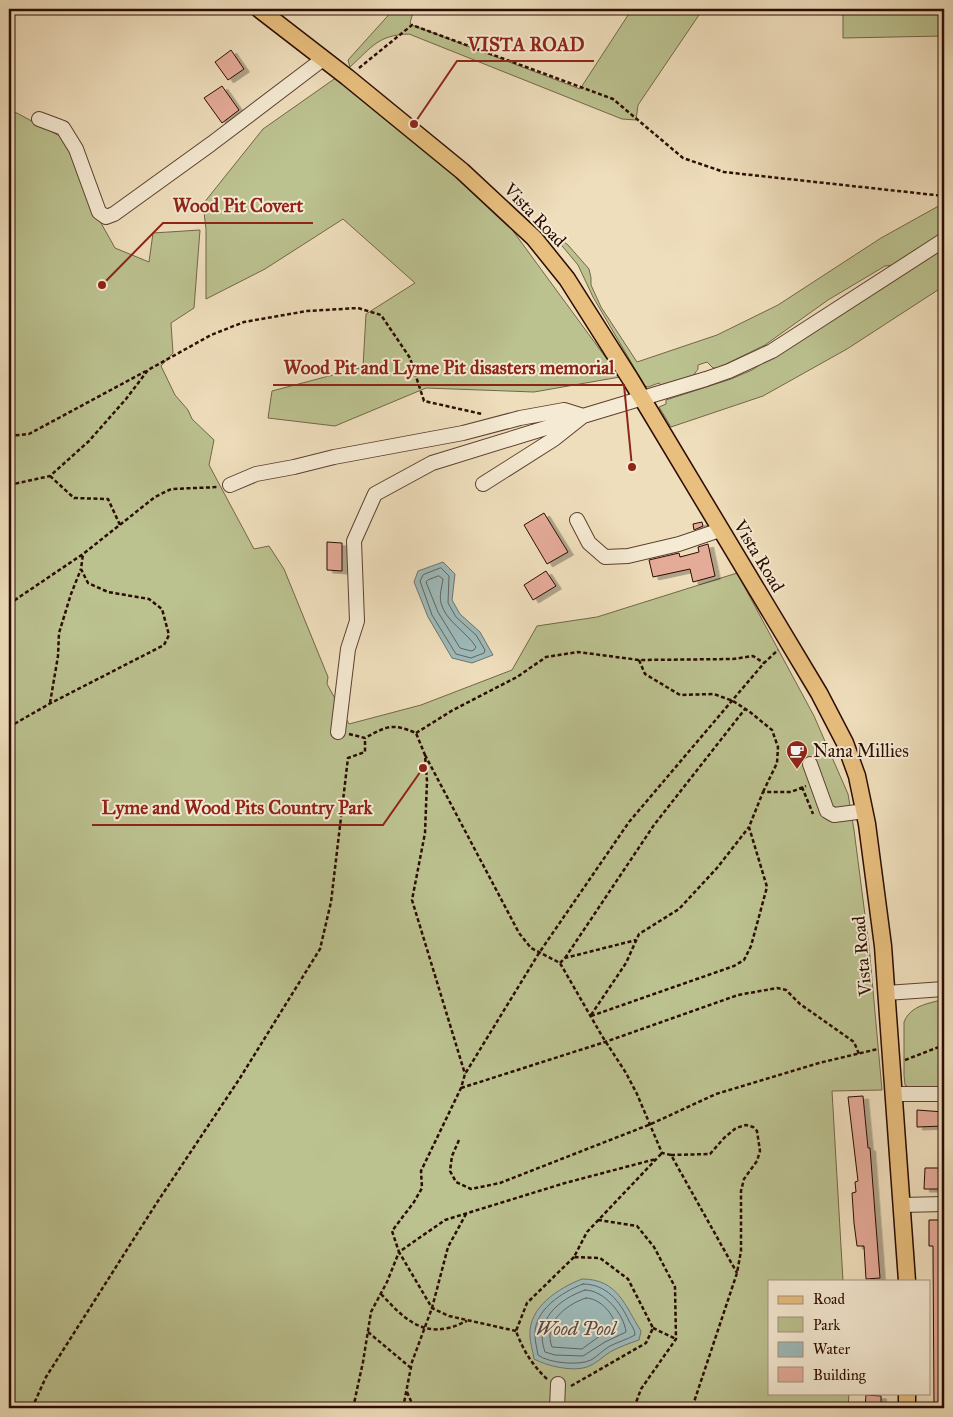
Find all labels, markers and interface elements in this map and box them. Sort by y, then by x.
callout: VISTA ROAD [457,27,594,61]
text: VISTA ROAD [467,33,584,56]
street label: Vista Road [499,178,571,251]
callout: Wood Pit Covert [163,189,313,223]
text: Wood Pit Covert [173,194,303,217]
callout: Wood Pit and Lyme Pit disasters memorial [273,351,624,385]
text: Wood Pit and Lyme Pit disasters memorial [284,356,615,380]
street label: Vista Road [728,515,789,596]
cafe icon: Nana Millies [785,739,809,770]
place label: Nana Millies [813,740,909,762]
callout: Lyme and Wood Pits Country Park [92,791,383,825]
text: Lyme and Wood Pits Country Park [102,796,374,820]
street label: Vista Road [848,915,877,998]
legend [768,1280,930,1394]
text: Road [813,1290,845,1308]
text: Park [813,1316,840,1334]
water label: Wood Pool [536,1317,618,1340]
text: Water [813,1340,850,1358]
text: Building [813,1366,867,1384]

